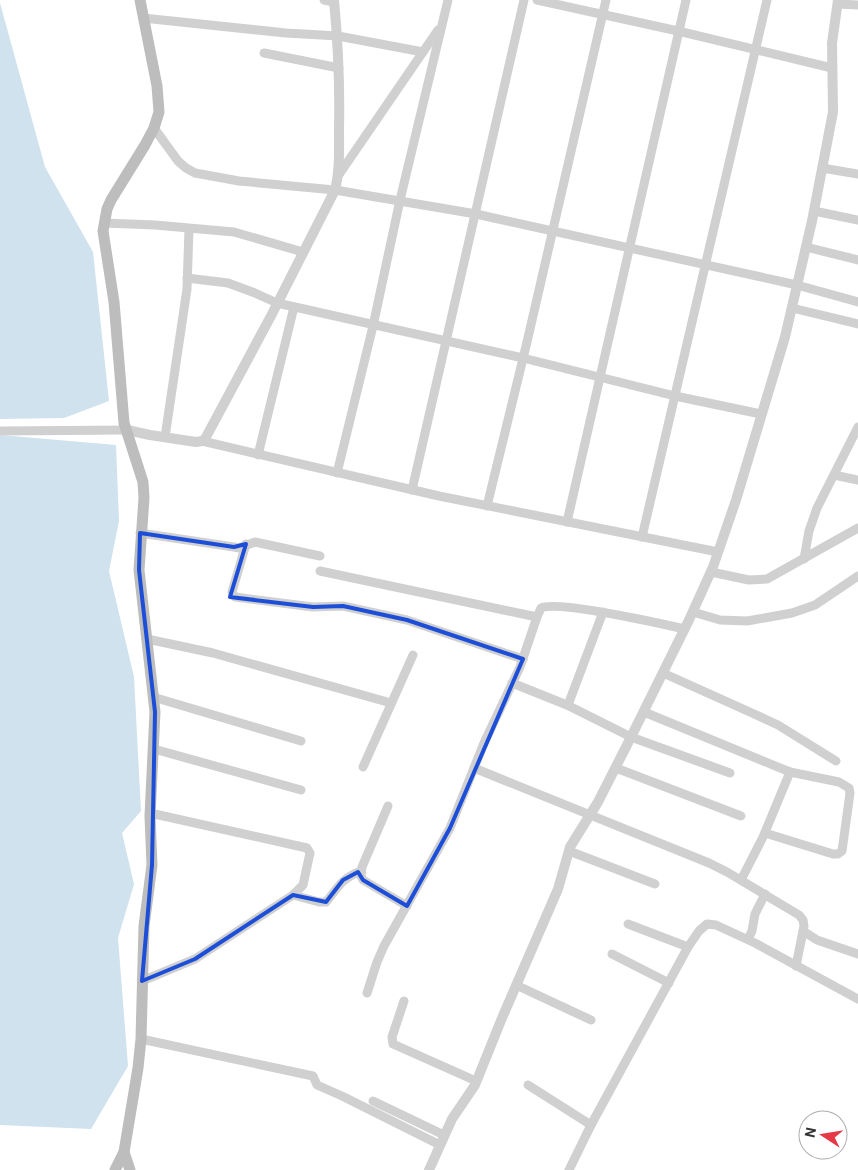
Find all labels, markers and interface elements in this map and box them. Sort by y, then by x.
north arrow [798,1110,848,1160]
text: N [801,1126,819,1139]

